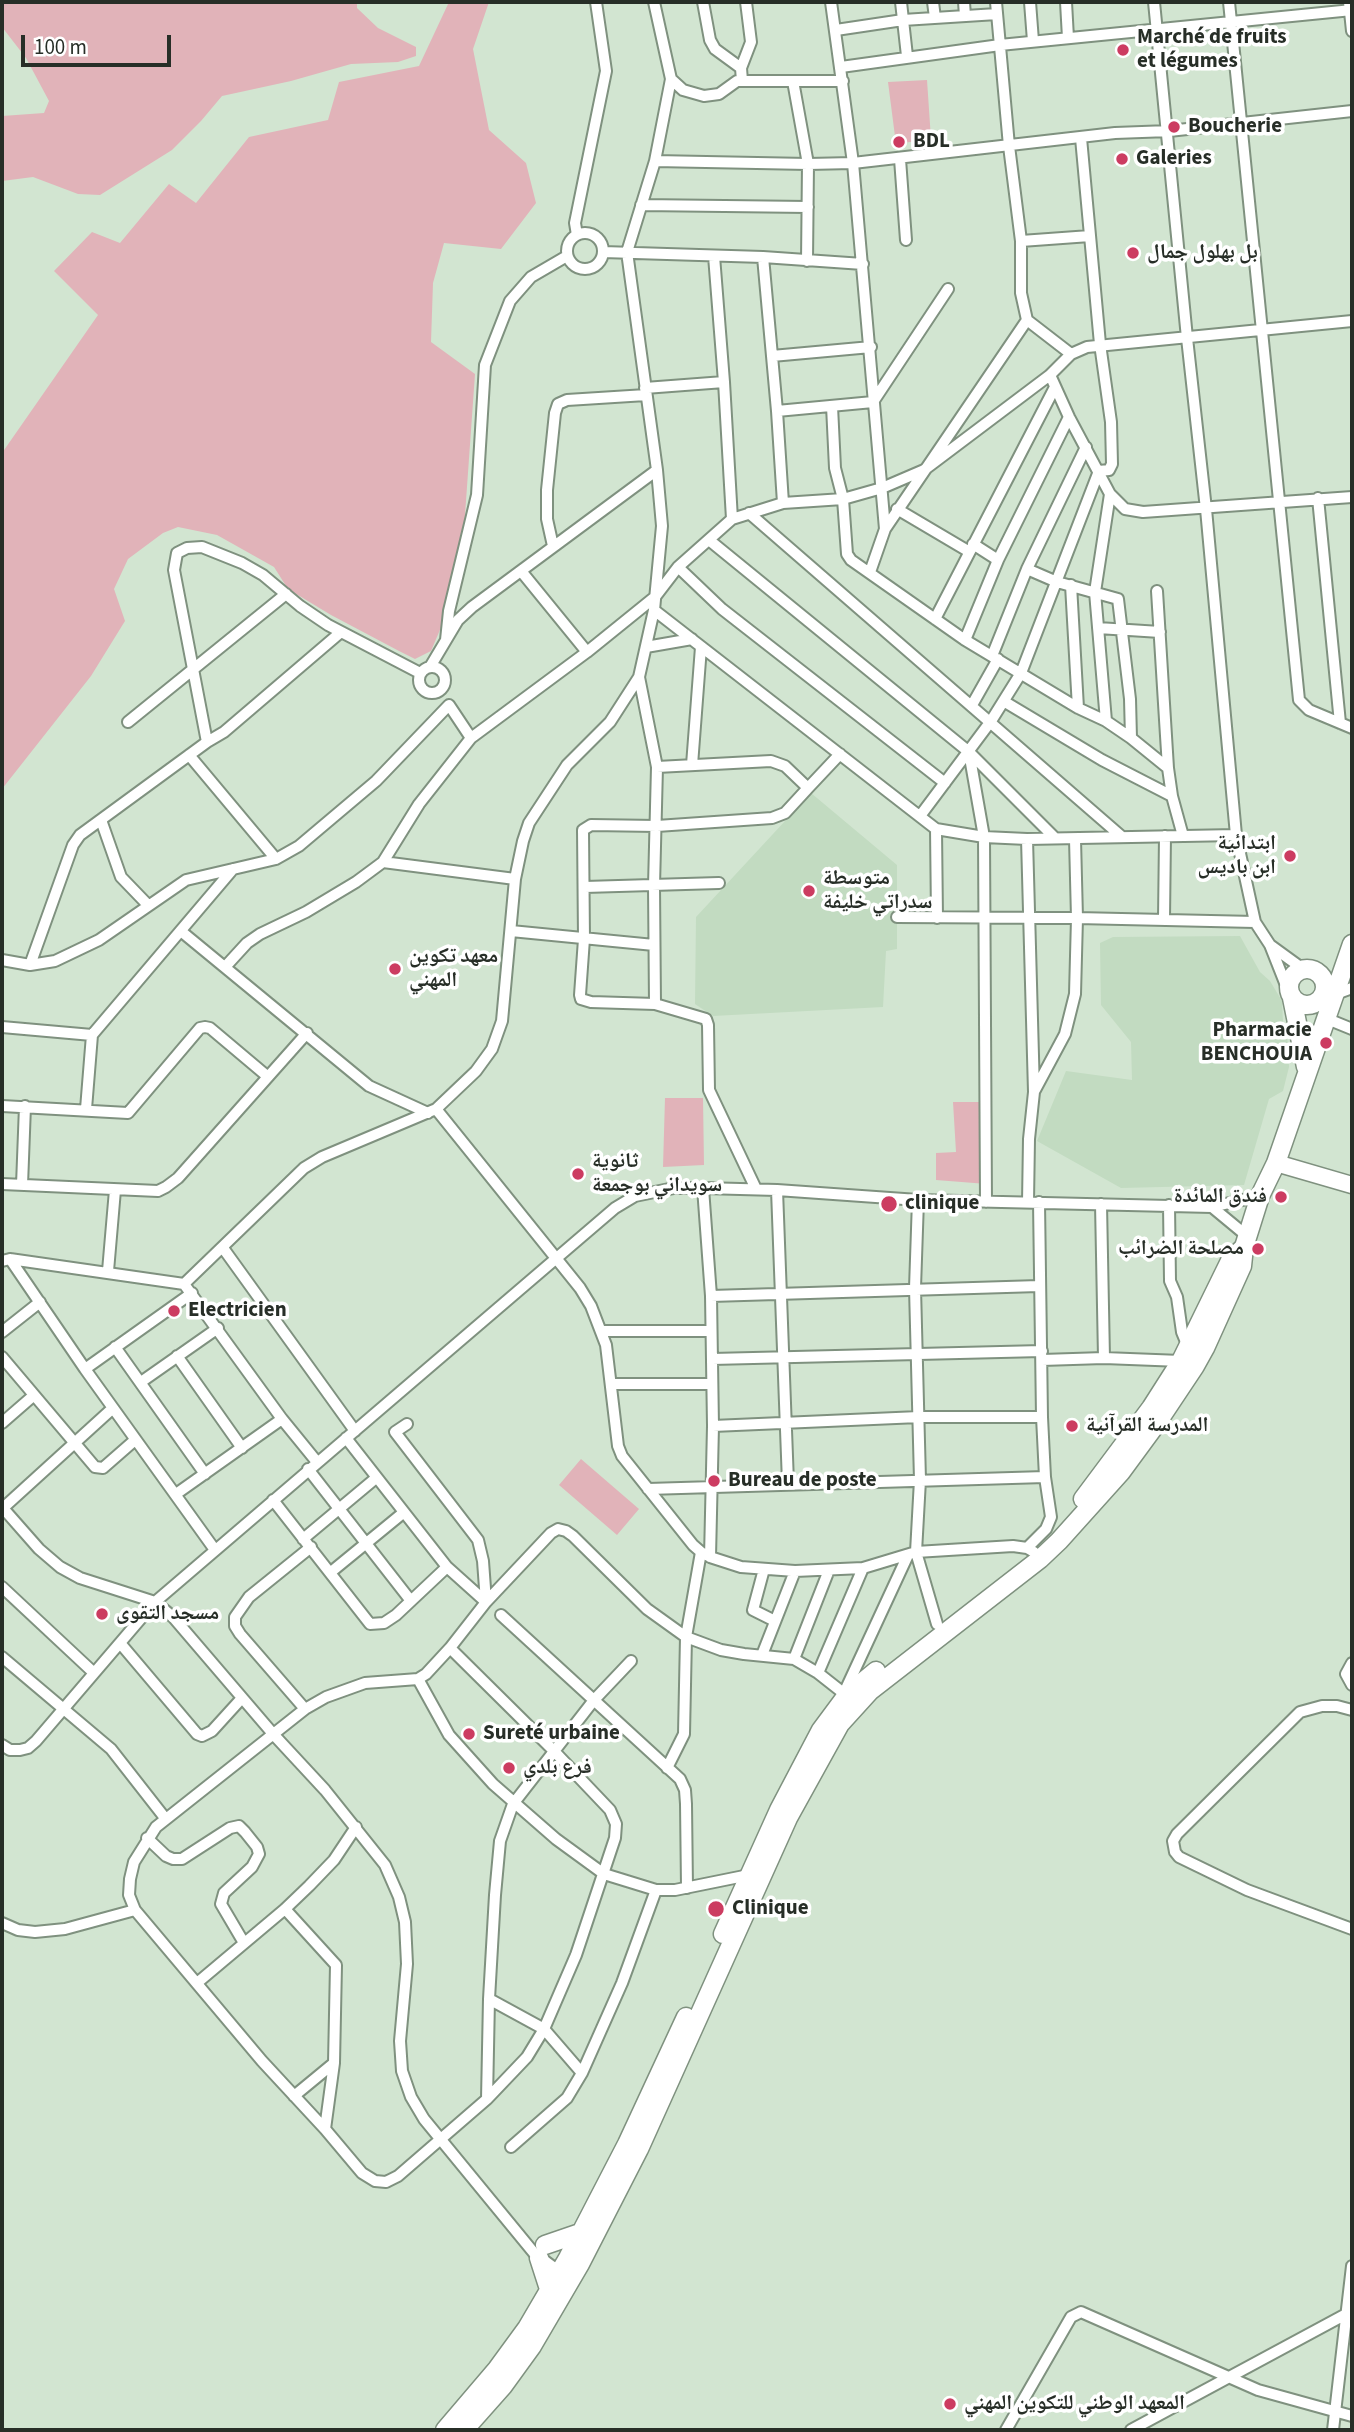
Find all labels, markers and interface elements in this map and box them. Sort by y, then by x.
scale bar [24,21,175,65]
place label: Marché de fruits et légumes [1137,25,1287,75]
text: 100 m [34,32,87,62]
marker: Marché de fruits et légumes [1115,42,1131,58]
place label: Boucherie [1188,114,1282,140]
marker: Boucherie [1166,119,1182,135]
place label: BDL [913,129,950,155]
marker: BDL [891,134,907,150]
place label: Galeries [1136,146,1212,172]
marker: Galeries [1114,151,1130,167]
place label: بل بهلول جمال [1147,240,1258,266]
marker: بل بهلول جمال [1125,245,1141,261]
place label: ابتدائية ابن باديس [1198,831,1276,881]
marker: ابتدائية ابن باديس [1282,848,1298,864]
place label: متوسطة سدراتي خليفة [823,866,932,916]
marker: متوسطة سدراتي خليفة [801,883,817,899]
place label: معهد تكوين المهني [409,944,498,994]
marker: معهد تكوين المهني [387,961,403,977]
place label: Pharmacie BENCHOUIA [1201,1018,1312,1068]
marker: Pharmacie BENCHOUIA [1318,1035,1334,1051]
place label: ثانوية سويداني بوجمعة [592,1149,722,1199]
marker: ثانوية سويداني بوجمعة [570,1166,586,1182]
place label: فندق المائدة [1174,1184,1267,1210]
marker: فندق المائدة [1273,1189,1289,1205]
place label: clinique [905,1191,979,1217]
marker: clinique [879,1194,899,1214]
place label: مصلحة الضرائب [1118,1236,1244,1262]
marker: مصلحة الضرائب [1250,1241,1266,1257]
place label: Electricien [188,1298,287,1324]
marker: Electricien [166,1303,182,1319]
place label: المدرسة القرآنية [1086,1413,1209,1439]
marker: المدرسة القرآنية [1064,1418,1080,1434]
place label: Bureau de poste [728,1468,877,1494]
marker: Bureau de poste [706,1473,722,1489]
place label: مسجد التقوى [116,1601,219,1627]
marker: مسجد التقوى [94,1606,110,1622]
place label: Sureté urbaine [483,1721,620,1747]
marker: Sureté urbaine [461,1726,477,1742]
place label: فرع بلدي [523,1755,592,1781]
marker: فرع بلدي [501,1760,517,1776]
place label: Clinique [732,1896,809,1922]
marker: Clinique [706,1899,726,1919]
place label: المعهد الوطني للتكوين المهني [964,2391,1185,2417]
marker: المعهد الوطني للتكوين المهني [942,2396,958,2412]

